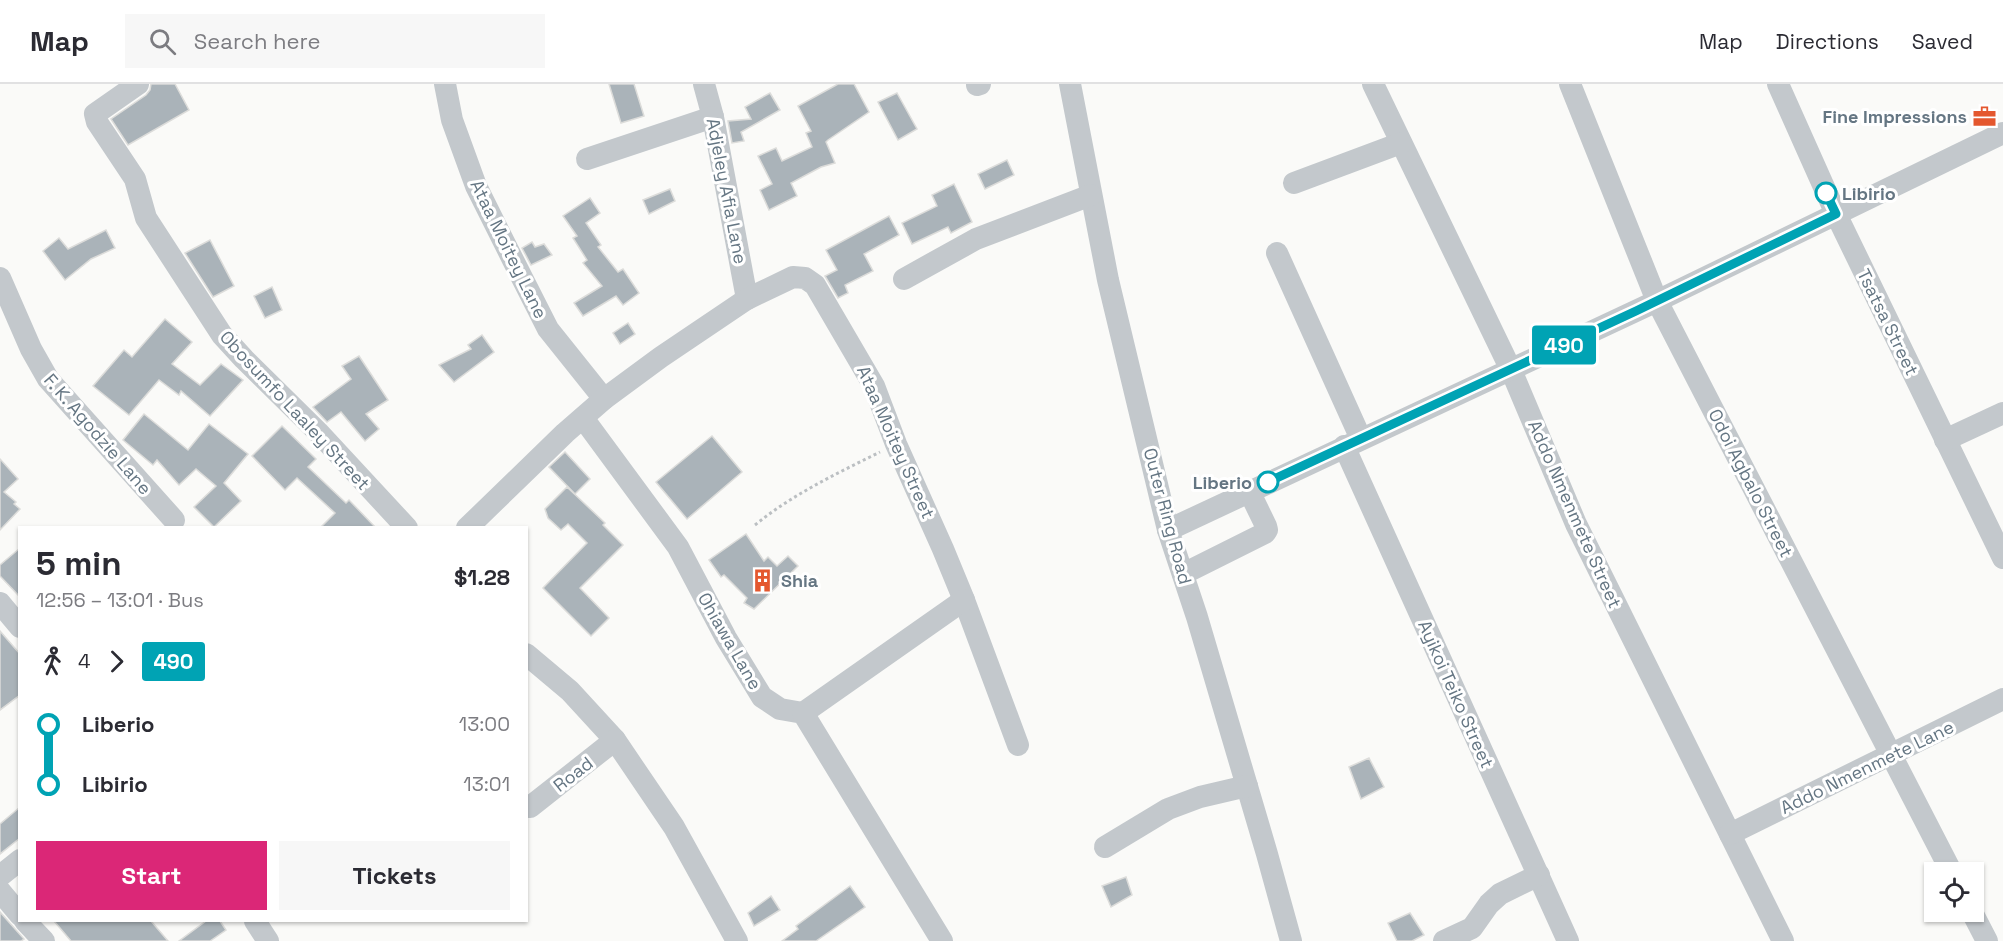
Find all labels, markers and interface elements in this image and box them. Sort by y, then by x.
search box [125,14,545,68]
text: Map [30,23,89,59]
icon: search [146,25,179,58]
text: Search here [194,27,321,55]
text: Map [1699,28,1743,55]
text: Directions [1776,28,1879,55]
text: Saved [1912,28,1973,55]
office icon: Fine Impressions [1972,103,1998,129]
place label: Fine Impressions [1823,105,1967,128]
street label: Adjeley Afia Lane [702,116,752,266]
street label: Ataa Moitey Lane [465,176,553,322]
marker: Libirio [1815,182,1837,204]
place label: Libirio [1842,182,1896,205]
street label: Tsatsa Street [1852,265,1924,379]
street label: Obosumfo Laaley Street [215,325,375,495]
line badge: 490 [1530,326,1598,364]
text: 490 [1544,332,1584,359]
street label: Ataa Moitey Street [852,362,940,522]
street label: F. K. Agodzie Lane [39,369,157,499]
street label: Odoi Agbalo Street [1704,405,1798,561]
street label: Addo Nmenmete Street [1523,416,1627,612]
street label: Outer Ring Road [1139,445,1197,587]
place label: Liberio [1193,471,1252,494]
marker: Liberio [1257,471,1279,493]
text: 5 min [36,543,121,585]
text: $1.28 [454,563,510,591]
building icon: Shia [750,567,776,593]
place label: Shia [781,569,819,592]
text: 12:56 – 13:01 · Bus [36,587,204,613]
street label: Ohiawa Lane [693,588,767,694]
street label: Ayikoi Teiko Street [1413,616,1499,772]
icon: walk [36,645,69,678]
icon: forward [100,645,133,678]
text: 4 [78,648,91,674]
text: 490 [154,648,193,675]
text: Liberio [82,710,155,738]
text: 13:00 [459,711,510,737]
street label: Addo Nmenmete Lane [1776,715,1958,819]
street label: Road [549,751,597,797]
text: Libirio [82,770,148,798]
text: 13:01 [463,771,510,797]
button: Start [36,841,267,910]
button: Tickets [279,841,510,910]
map controls [1924,862,1984,922]
button: locate [1924,862,1984,922]

